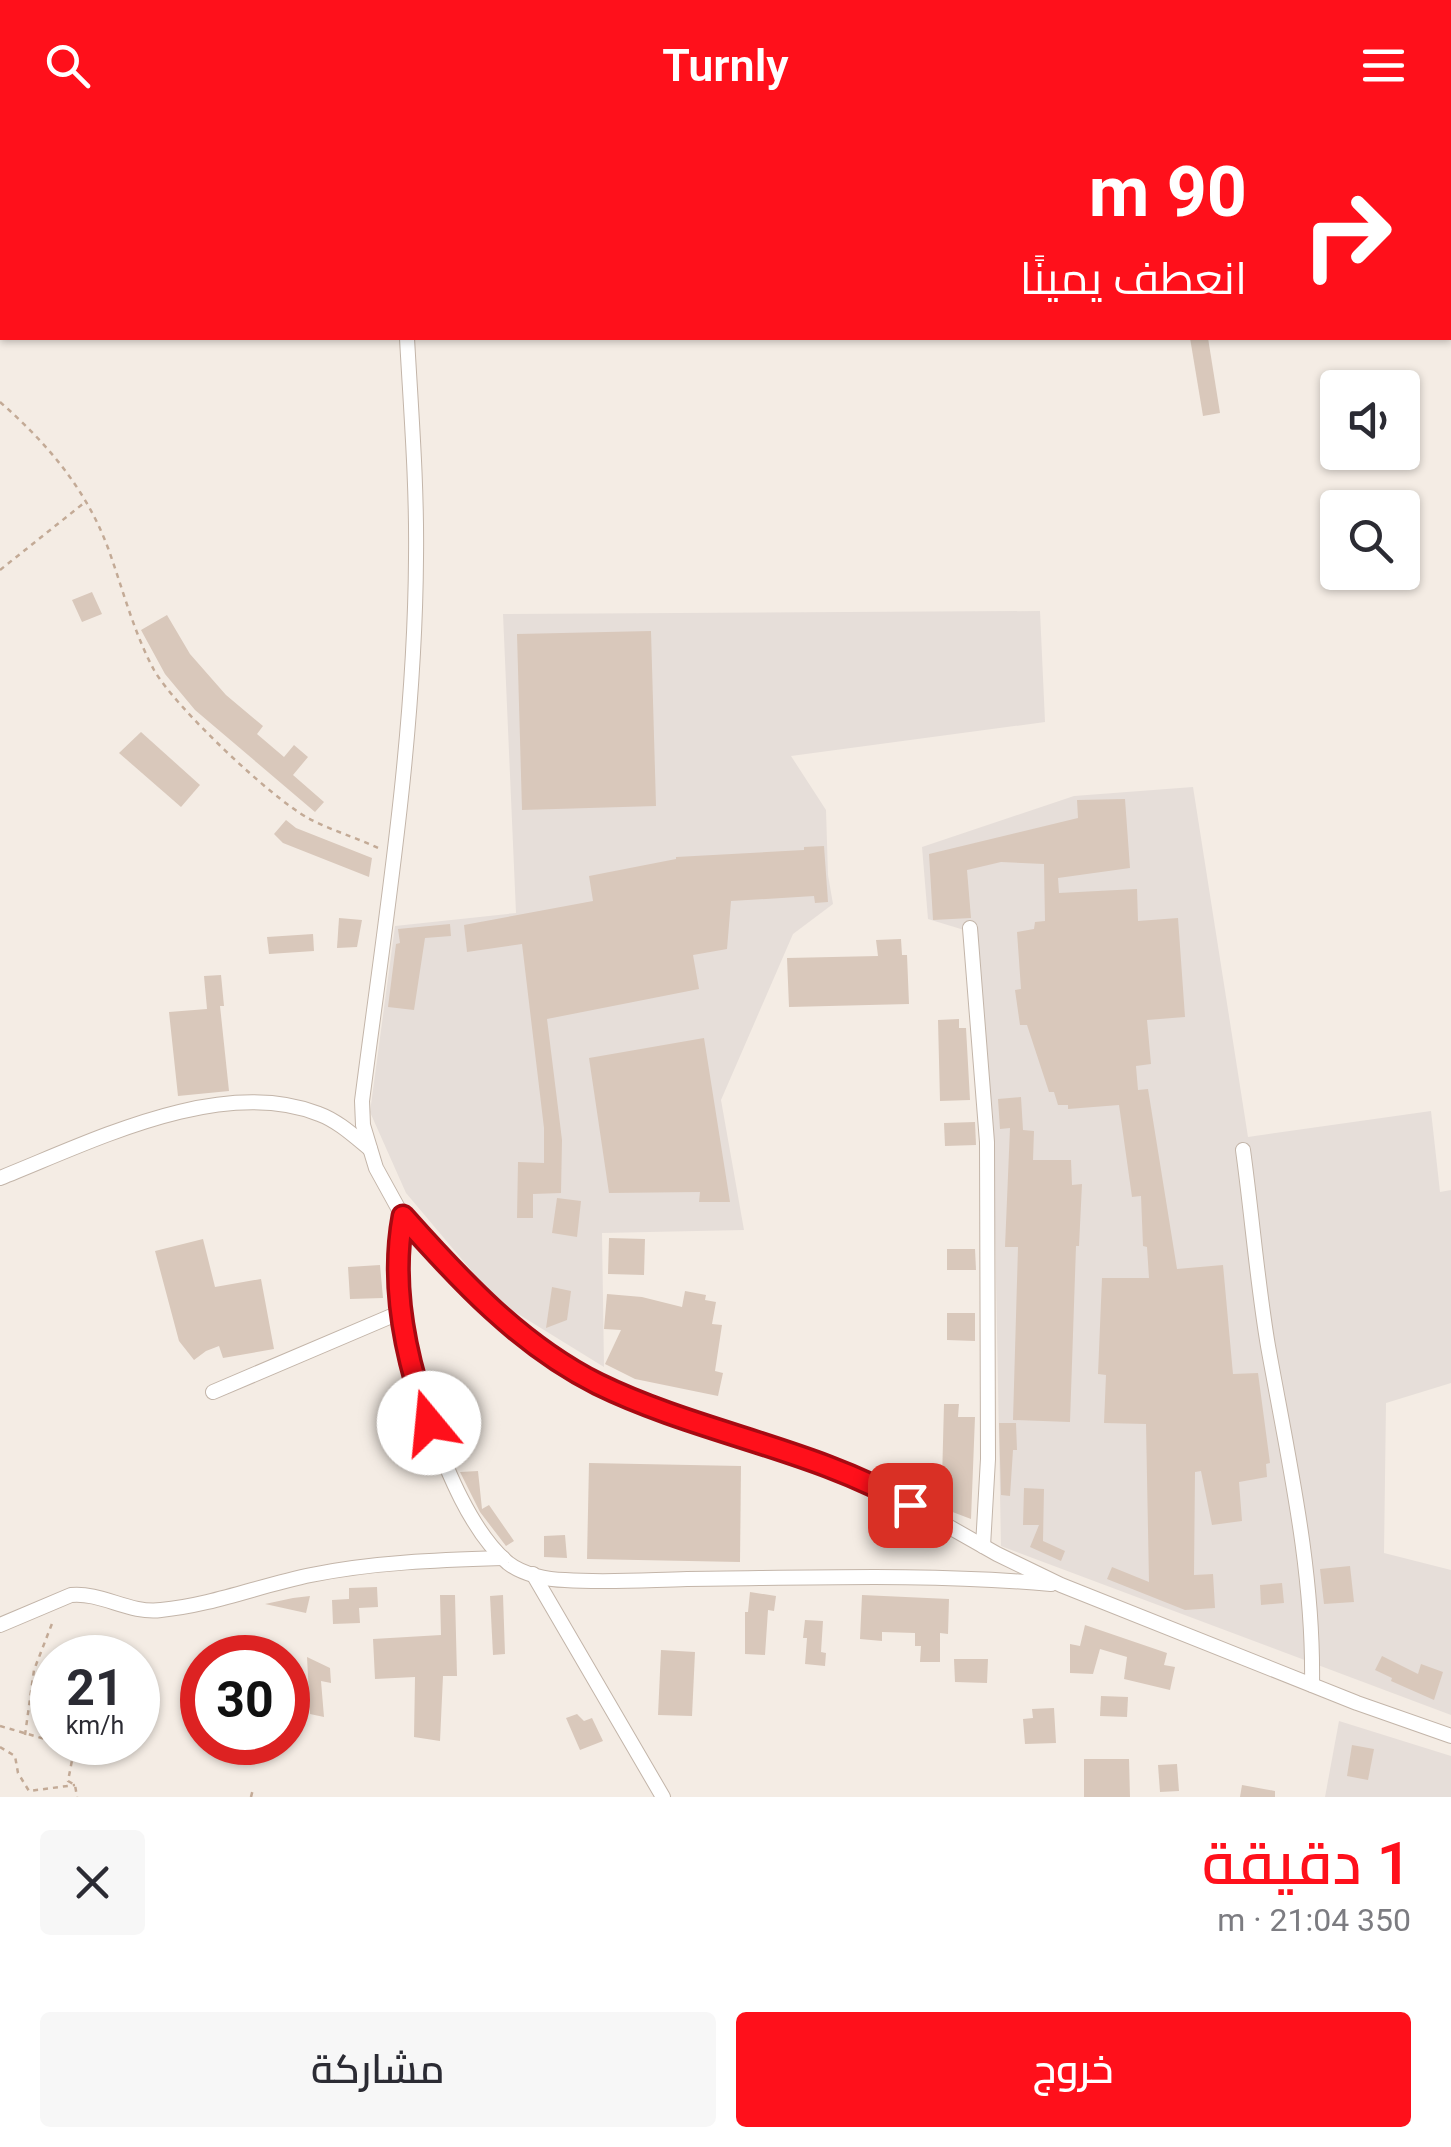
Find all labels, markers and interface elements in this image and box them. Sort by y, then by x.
icon: search [40,38,95,93]
icon: menu [1356,38,1411,93]
text: Turnly [662,39,789,92]
text: 90 m [1089,151,1247,233]
icon: right [1282,170,1412,300]
text: انعطف يمينًا [1020,252,1247,305]
map controls [1320,370,1420,590]
button: sound [1320,370,1420,470]
button: search [1320,490,1420,590]
position arrow [377,1371,481,1475]
pin [868,1463,953,1548]
icon: arrive [883,1478,938,1533]
speed limit sign: 30 [180,1635,310,1765]
text: 21 [66,1659,124,1717]
text: km/h [66,1711,124,1740]
text: 1 دقيقة [1202,1828,1411,1899]
button: close [40,1830,145,1935]
text: 350 m · 21:04 [1217,1901,1411,1939]
button: مشاركة [40,2012,716,2127]
button: خروج [736,2012,1411,2127]

